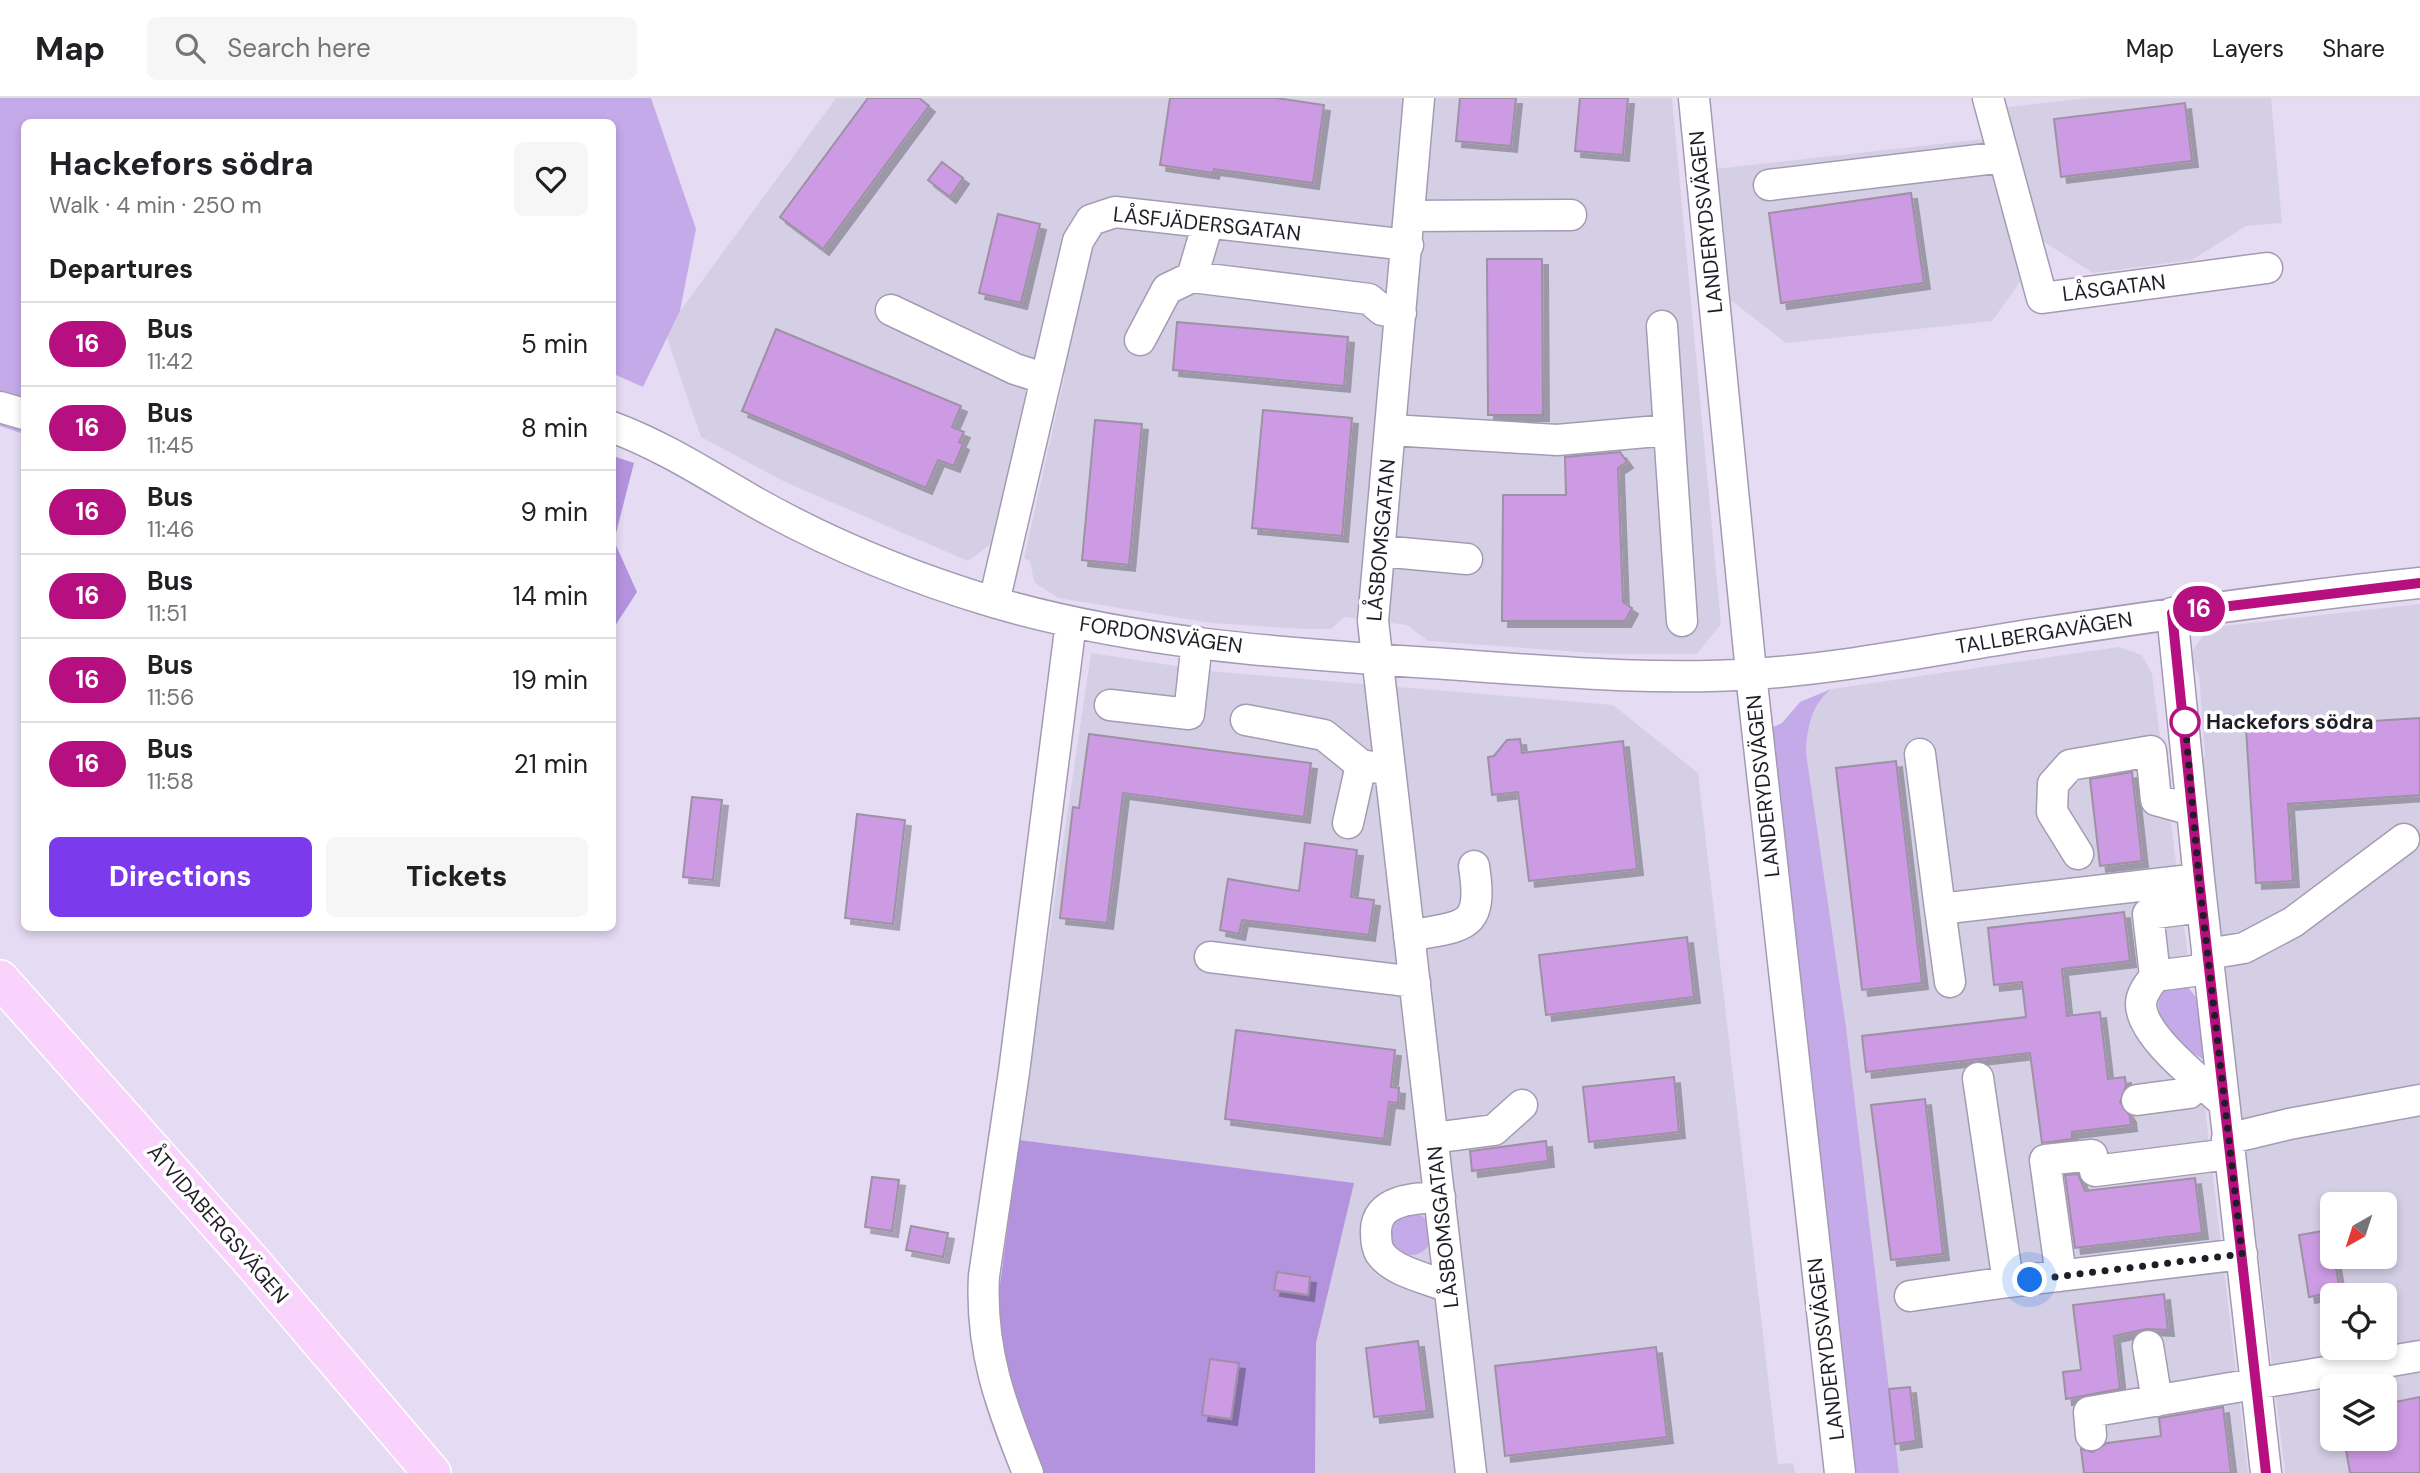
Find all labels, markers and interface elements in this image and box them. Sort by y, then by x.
search box [147,17,637,80]
text: Map [35,27,105,70]
icon: search [171,29,209,67]
text: Search here [227,31,371,65]
text: Map [2126,33,2174,64]
text: Layers [2212,33,2284,64]
text: Share [2322,33,2385,64]
street label: LANDERYDSVÄGEN [1682,129,1730,315]
text: Hackefors södra [49,142,314,185]
button: heart [514,142,588,216]
text: Walk · 4 min · 250 m [49,190,262,220]
street label: LÅSFJÄDERSGATAN [1112,200,1302,248]
text: Departures [49,252,193,286]
street label: LÅSGATAN [2061,268,2167,308]
text: Bus [147,312,193,346]
text: 5 min [521,327,588,361]
text: 16 [76,328,99,359]
text: 11:42 [147,346,193,376]
text: Bus [147,396,193,430]
text: 8 min [521,411,588,445]
text: 16 [76,412,99,443]
text: 11:45 [147,430,194,460]
street label: LÅSBOMSGATAN [1360,458,1402,622]
text: Bus [147,480,193,514]
text: 9 min [520,495,588,529]
text: 16 [76,496,99,527]
text: 11:46 [147,514,194,544]
text: Bus [147,564,193,598]
text: 14 min [513,579,588,613]
text: 16 [76,580,99,611]
line badge: 16 [2168,586,2230,632]
text: 16 [2187,593,2211,624]
text: 11:51 [147,598,187,628]
street label: TALLBERGAVÄGEN [1954,605,2134,661]
street label: FORDONSVÄGEN [1078,610,1244,660]
text: Bus [147,648,193,682]
text: 19 min [512,663,588,697]
text: 16 [76,664,99,695]
text: 11:56 [147,682,194,712]
street label: LANDERYDSVÄGEN [1739,693,1787,879]
marker: Hackefors södra [2170,707,2200,737]
place label: Hackefors södra [2206,708,2373,736]
text: Bus [147,732,193,766]
text: 21 min [514,747,588,781]
text: 16 [76,748,99,779]
text: 11:58 [147,766,194,796]
button: Directions [49,837,312,917]
button: Tickets [326,837,588,917]
street label: ÅTVIDABERGSVÄGEN [141,1138,295,1310]
street label: LÅSBOMSGATAN [1421,1145,1465,1309]
north arrow [2320,1192,2398,1269]
map controls [2320,1192,2397,1451]
street label: LANDERYDSVÄGEN [1801,1256,1851,1442]
your location [2012,1262,2047,1297]
button: locate [2320,1283,2397,1360]
button: layers [2320,1374,2397,1451]

